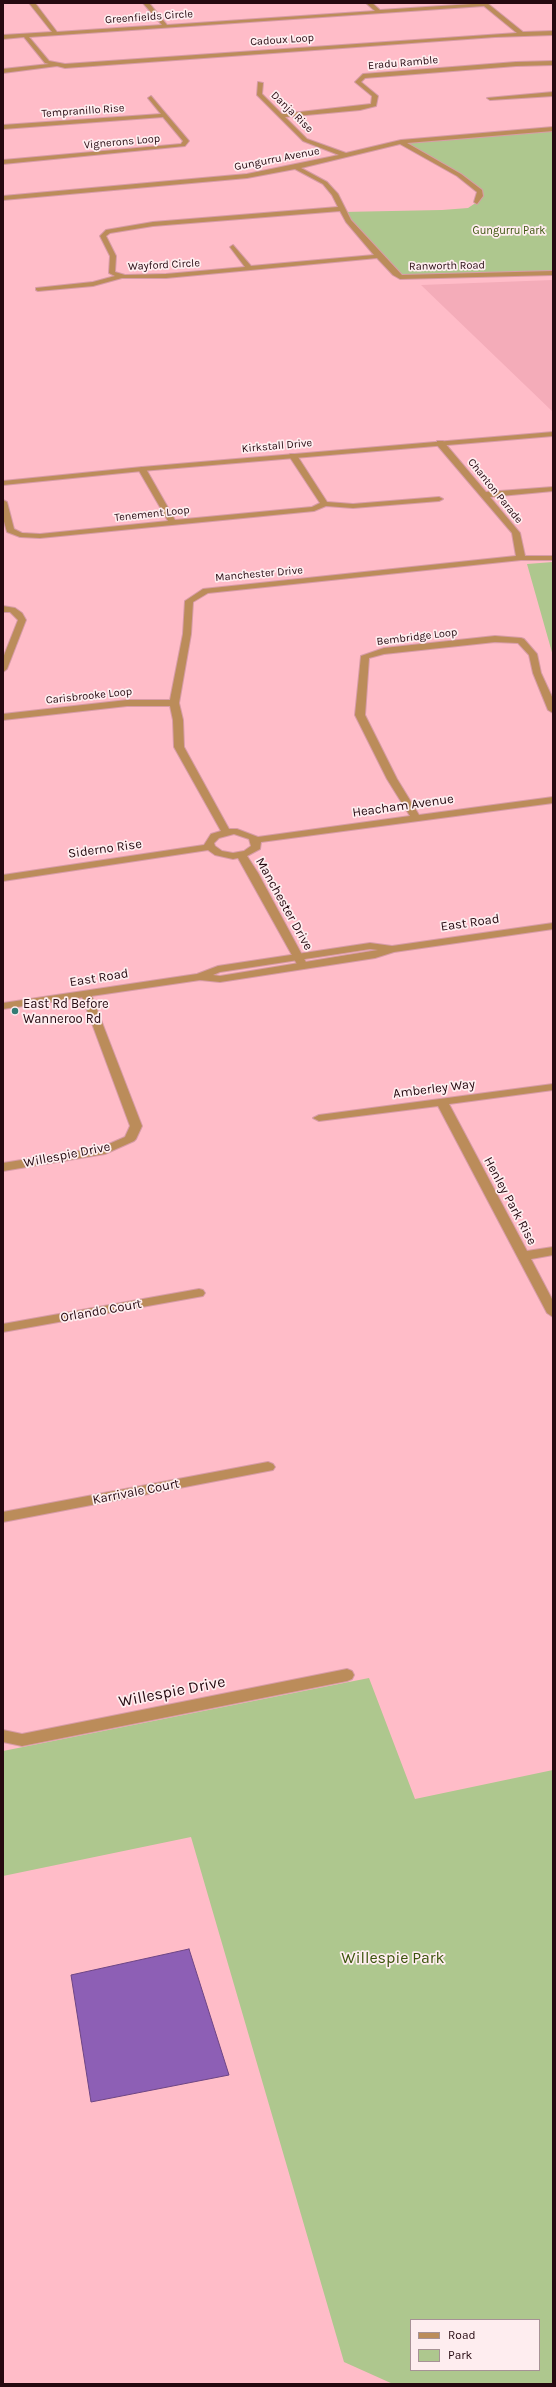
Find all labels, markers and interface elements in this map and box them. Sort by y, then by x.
street label: Greenfields Circle [105,7,193,27]
street label: Cadoux Loop [250,31,314,49]
street label: Eradu Ramble [367,53,439,73]
street label: Danja Rise [268,89,316,135]
street label: Tempranillo Rise [41,102,125,120]
street label: Vignerons Loop [83,132,161,152]
street label: Gungurru Avenue [233,144,321,174]
park label: Gungurru Park [473,224,545,238]
street label: Wayford Circle [128,257,200,273]
street label: Ranworth Road [409,259,485,273]
street label: Kirkstall Drive [241,436,313,456]
street label: Chanton Parade [465,456,525,526]
street label: Tenement Loop [114,503,190,525]
street label: Manchester Drive [215,564,303,584]
street label: Bembridge Loop [376,626,458,648]
street label: Carisbrooke Loop [45,685,133,707]
street label: Heacham Avenue [351,791,455,821]
street label: Siderno Rise [67,836,143,862]
street label: Manchester Drive [252,855,316,953]
street label: East Road [440,911,500,935]
street label: East Road [69,966,129,990]
place label: East Rd Before Wanneroo Rd [23,996,109,1027]
marker: East Rd Before Wanneroo Rd [10,1006,20,1016]
street label: Amberley Way [392,1076,476,1102]
street label: Willespie Drive [22,1139,112,1171]
street label: Henley Park Rise [480,1154,540,1248]
street label: Orlando Court [59,1296,143,1326]
street label: Karrivale Court [91,1476,181,1508]
street label: Willespie Drive [117,1672,227,1712]
park label: Willespie Park [341,1948,445,1968]
legend [410,2319,540,2371]
text: Road [448,2328,476,2342]
text: Park [448,2348,472,2362]

